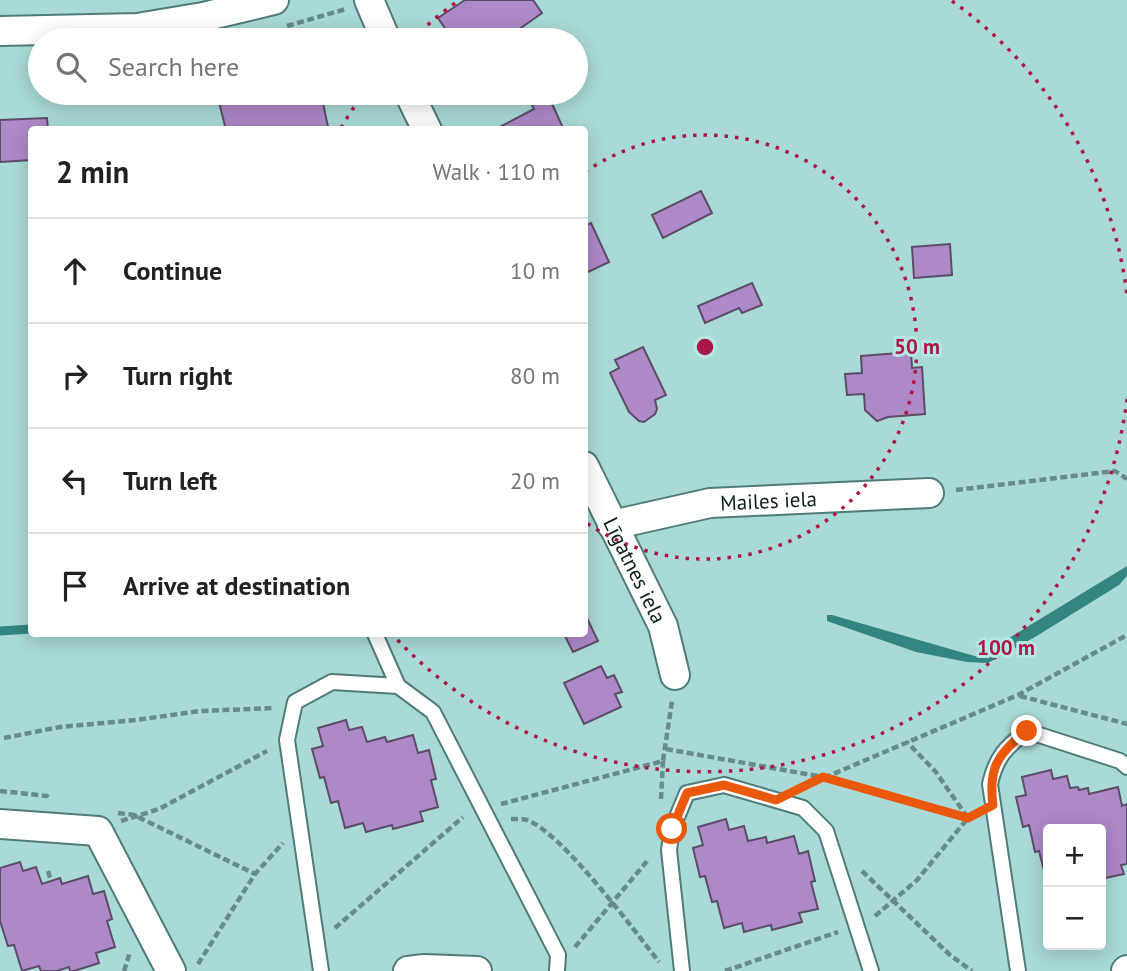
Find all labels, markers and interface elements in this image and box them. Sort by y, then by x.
search box [28,28,588,105]
icon: search [52,48,90,86]
text: Search here [108,50,239,83]
text: 2 min [56,152,129,191]
text: Walk · 110 m [433,157,560,186]
icon: ahead [56,252,94,290]
text: Continue [123,254,222,287]
text: 10 m [510,256,560,285]
text: 50 m [894,333,940,360]
centre of rings [693,335,717,359]
icon: right [56,357,94,395]
text: Turn right [123,359,232,392]
text: 80 m [510,361,560,390]
icon: left [56,462,94,500]
text: Turn left [123,464,217,497]
text: 20 m [510,466,560,495]
street label: Mailes iela [720,485,817,516]
street label: Līgatnes iela [598,513,673,627]
icon: arrive [56,567,94,605]
text: Arrive at destination [123,569,350,602]
text: 100 m [977,634,1035,661]
route end [1011,715,1042,746]
route start [656,813,687,844]
map controls [1043,824,1106,950]
button: + [1043,824,1106,887]
button: − [1043,887,1106,950]

